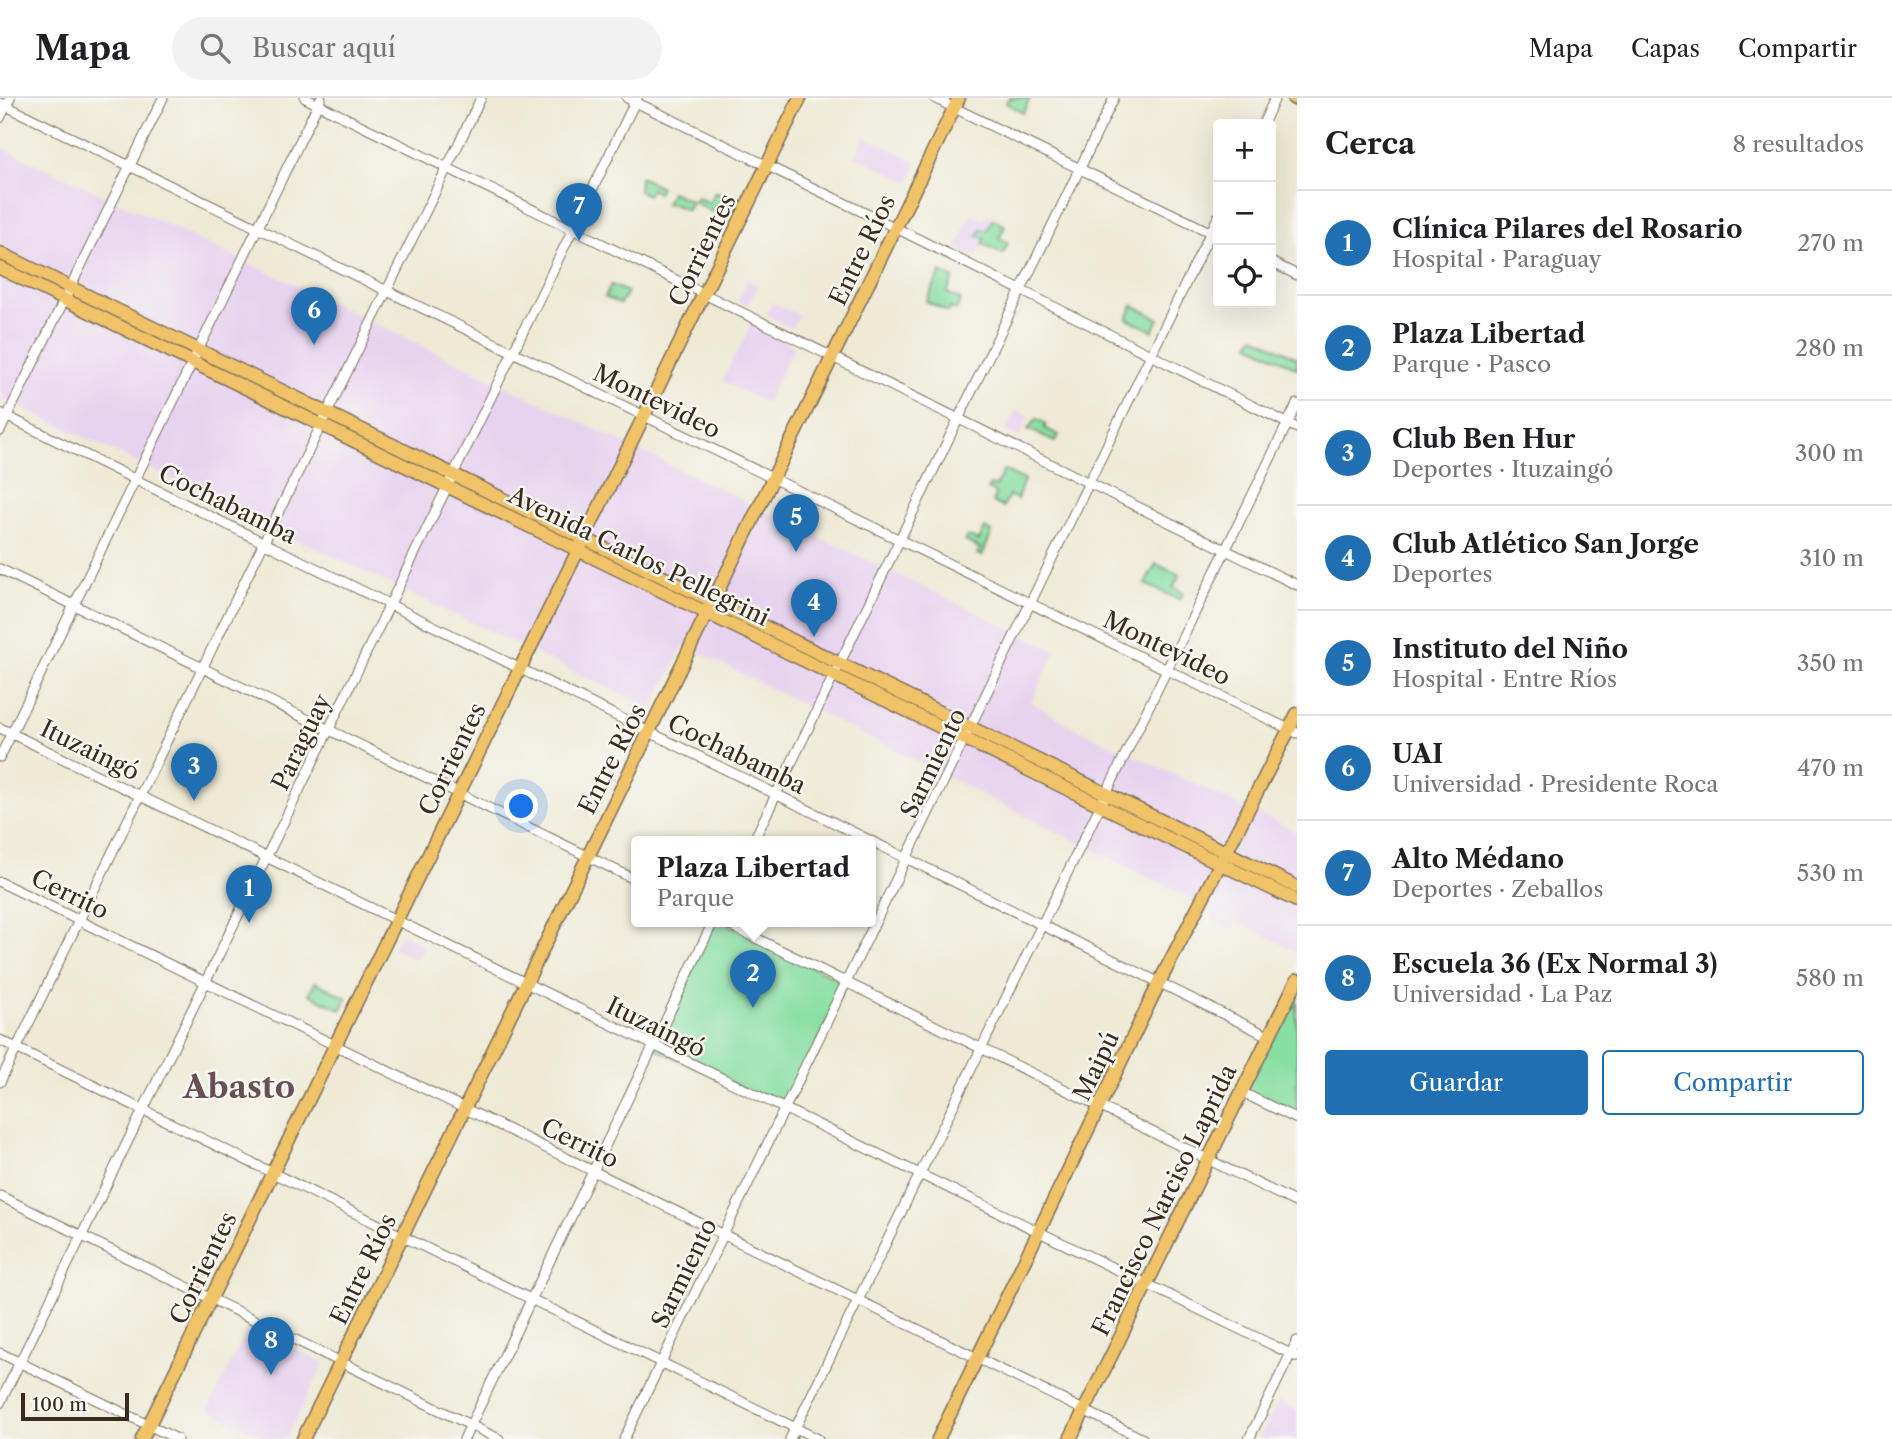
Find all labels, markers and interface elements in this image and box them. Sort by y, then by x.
search box [172,17,662,80]
text: Mapa [35,28,130,69]
icon: search [196,29,234,67]
text: Buscar aquí [252,32,396,64]
text: Mapa [1529,34,1593,63]
text: Capas [1631,34,1700,63]
text: Compartir [1738,34,1857,63]
map controls [1213,119,1276,308]
button: + [1213,119,1276,182]
text: Cerca [1325,125,1415,162]
text: 8 resultados [1733,130,1864,158]
button: − [1213,182,1276,245]
pin: 7 [556,183,602,241]
street label: Corrientes [662,189,742,311]
street label: Entre Ríos [823,190,901,310]
text: Clínica Pilares del Rosario [1392,213,1742,245]
text: 1 [1343,229,1353,257]
text: 270 m [1797,229,1864,257]
button: locate [1213,245,1276,308]
text: Hospital · Paraguay [1392,245,1602,273]
pin: 6 [291,287,337,345]
text: Plaza Libertad [1392,318,1585,350]
text: 2 [1341,334,1355,362]
text: 280 m [1795,334,1864,362]
text: Parque · Pasco [1392,350,1551,378]
street label: Montevideo [589,358,725,444]
text: Club Ben Hur [1392,423,1575,455]
text: 3 [1342,439,1355,467]
text: 300 m [1795,439,1864,467]
text: Deportes · Ituzaingó [1392,455,1613,483]
street label: Cochabamba [154,458,302,550]
street label: Avenida Carlos Pellegrini [503,480,774,632]
pin: 5 [773,494,819,552]
text: Club Atlético San Jorge [1392,528,1699,560]
text: 4 [1341,544,1355,572]
text: 310 m [1800,544,1864,572]
text: Deportes [1392,560,1493,588]
pin: 4 [791,579,837,637]
street label: Montevideo [1099,605,1235,691]
text: Instituto del Niño [1392,633,1628,665]
text: 5 [1342,649,1354,677]
text: 350 m [1797,649,1864,677]
text: Hospital · Entre Ríos [1392,665,1617,693]
street label: Paraguay [265,688,337,795]
street label: Corrientes [412,698,492,820]
street label: Entre Ríos [572,699,652,819]
street label: Sarmiento [894,703,972,823]
street label: Cochabamba [663,708,811,800]
street label: Ituzaingó [36,714,144,786]
text: UAI [1392,738,1443,770]
pin: 3 [171,743,217,801]
text: 6 [1341,754,1355,782]
text: 470 m [1797,754,1864,782]
text: Universidad · Presidente Roca [1392,770,1718,798]
your location [504,789,538,823]
popup [631,836,876,927]
text: Alto Médano [1392,843,1564,875]
text: Plaza Libertad [657,852,850,884]
text: 7 [1342,859,1354,887]
text: 530 m [1797,859,1864,887]
street label: Cerrito [26,863,114,925]
pin: 1 [226,865,272,923]
text: Deportes · Zeballos [1392,875,1603,903]
text: Parque [657,884,734,912]
text: Escuela 36 (Ex Normal 3) [1392,948,1717,980]
pin: 2 [730,950,776,1008]
text: 8 [1341,964,1355,992]
text: 580 m [1796,964,1864,992]
text: Universidad · La Paz [1392,980,1612,1008]
street label: Ituzaingó [602,991,710,1063]
street label: Maipú [1067,1026,1125,1105]
button: Guardar [1325,1050,1588,1115]
button: Compartir [1602,1050,1864,1115]
street label: Francisco Narciso Laprida [1086,1059,1243,1340]
district label: Abasto [182,1067,295,1106]
street label: Cerrito [536,1112,624,1174]
street label: Corrientes [163,1207,243,1329]
street label: Entre Ríos [324,1209,402,1329]
street label: Sarmiento [645,1213,723,1333]
pin: 8 [248,1317,294,1375]
scale bar [21,1390,130,1422]
text: 100 m [32,1393,87,1416]

